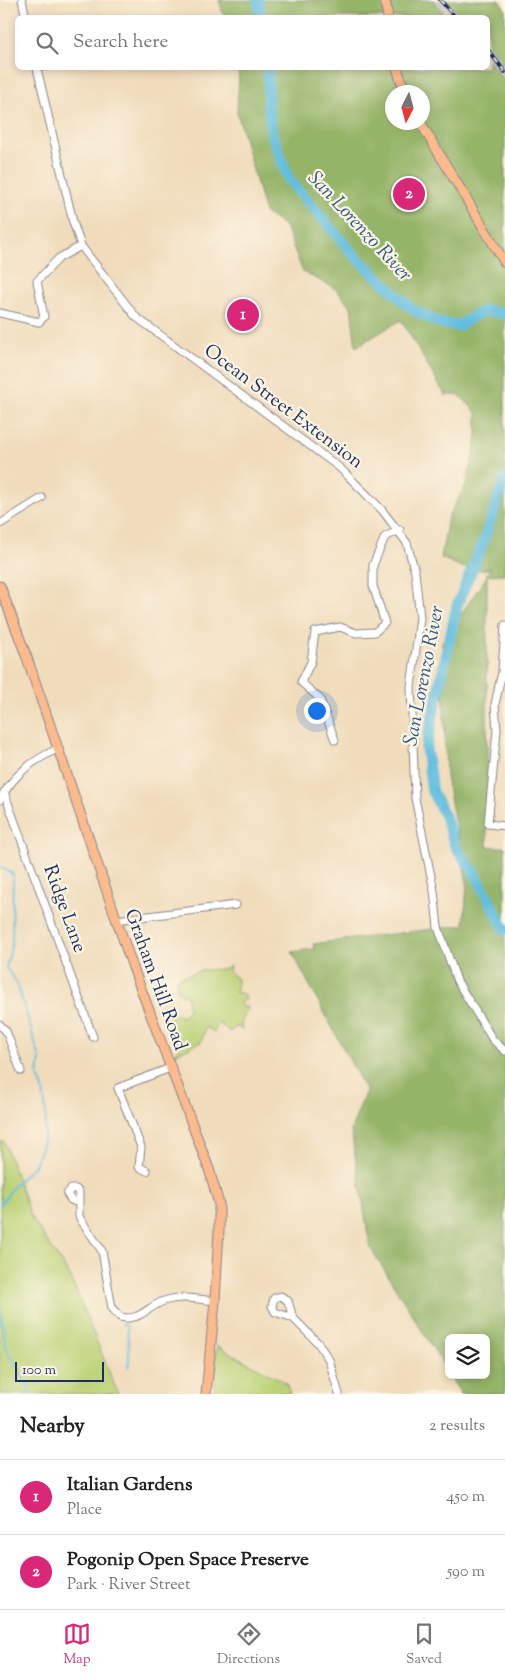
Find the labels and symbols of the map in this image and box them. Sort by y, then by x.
north arrow [385,85,430,130]
water label: San Lorenzo River [300,165,418,289]
pin: 2 [393,175,425,213]
pin: 1 [227,296,259,334]
street label: Ocean Street Extension [198,338,368,476]
water label: San Lorenzo River [397,604,453,748]
your location [304,698,330,724]
street label: Ridge Lane [36,861,92,957]
street label: Graham Hill Road [117,905,193,1055]
scale bar [15,1359,104,1382]

